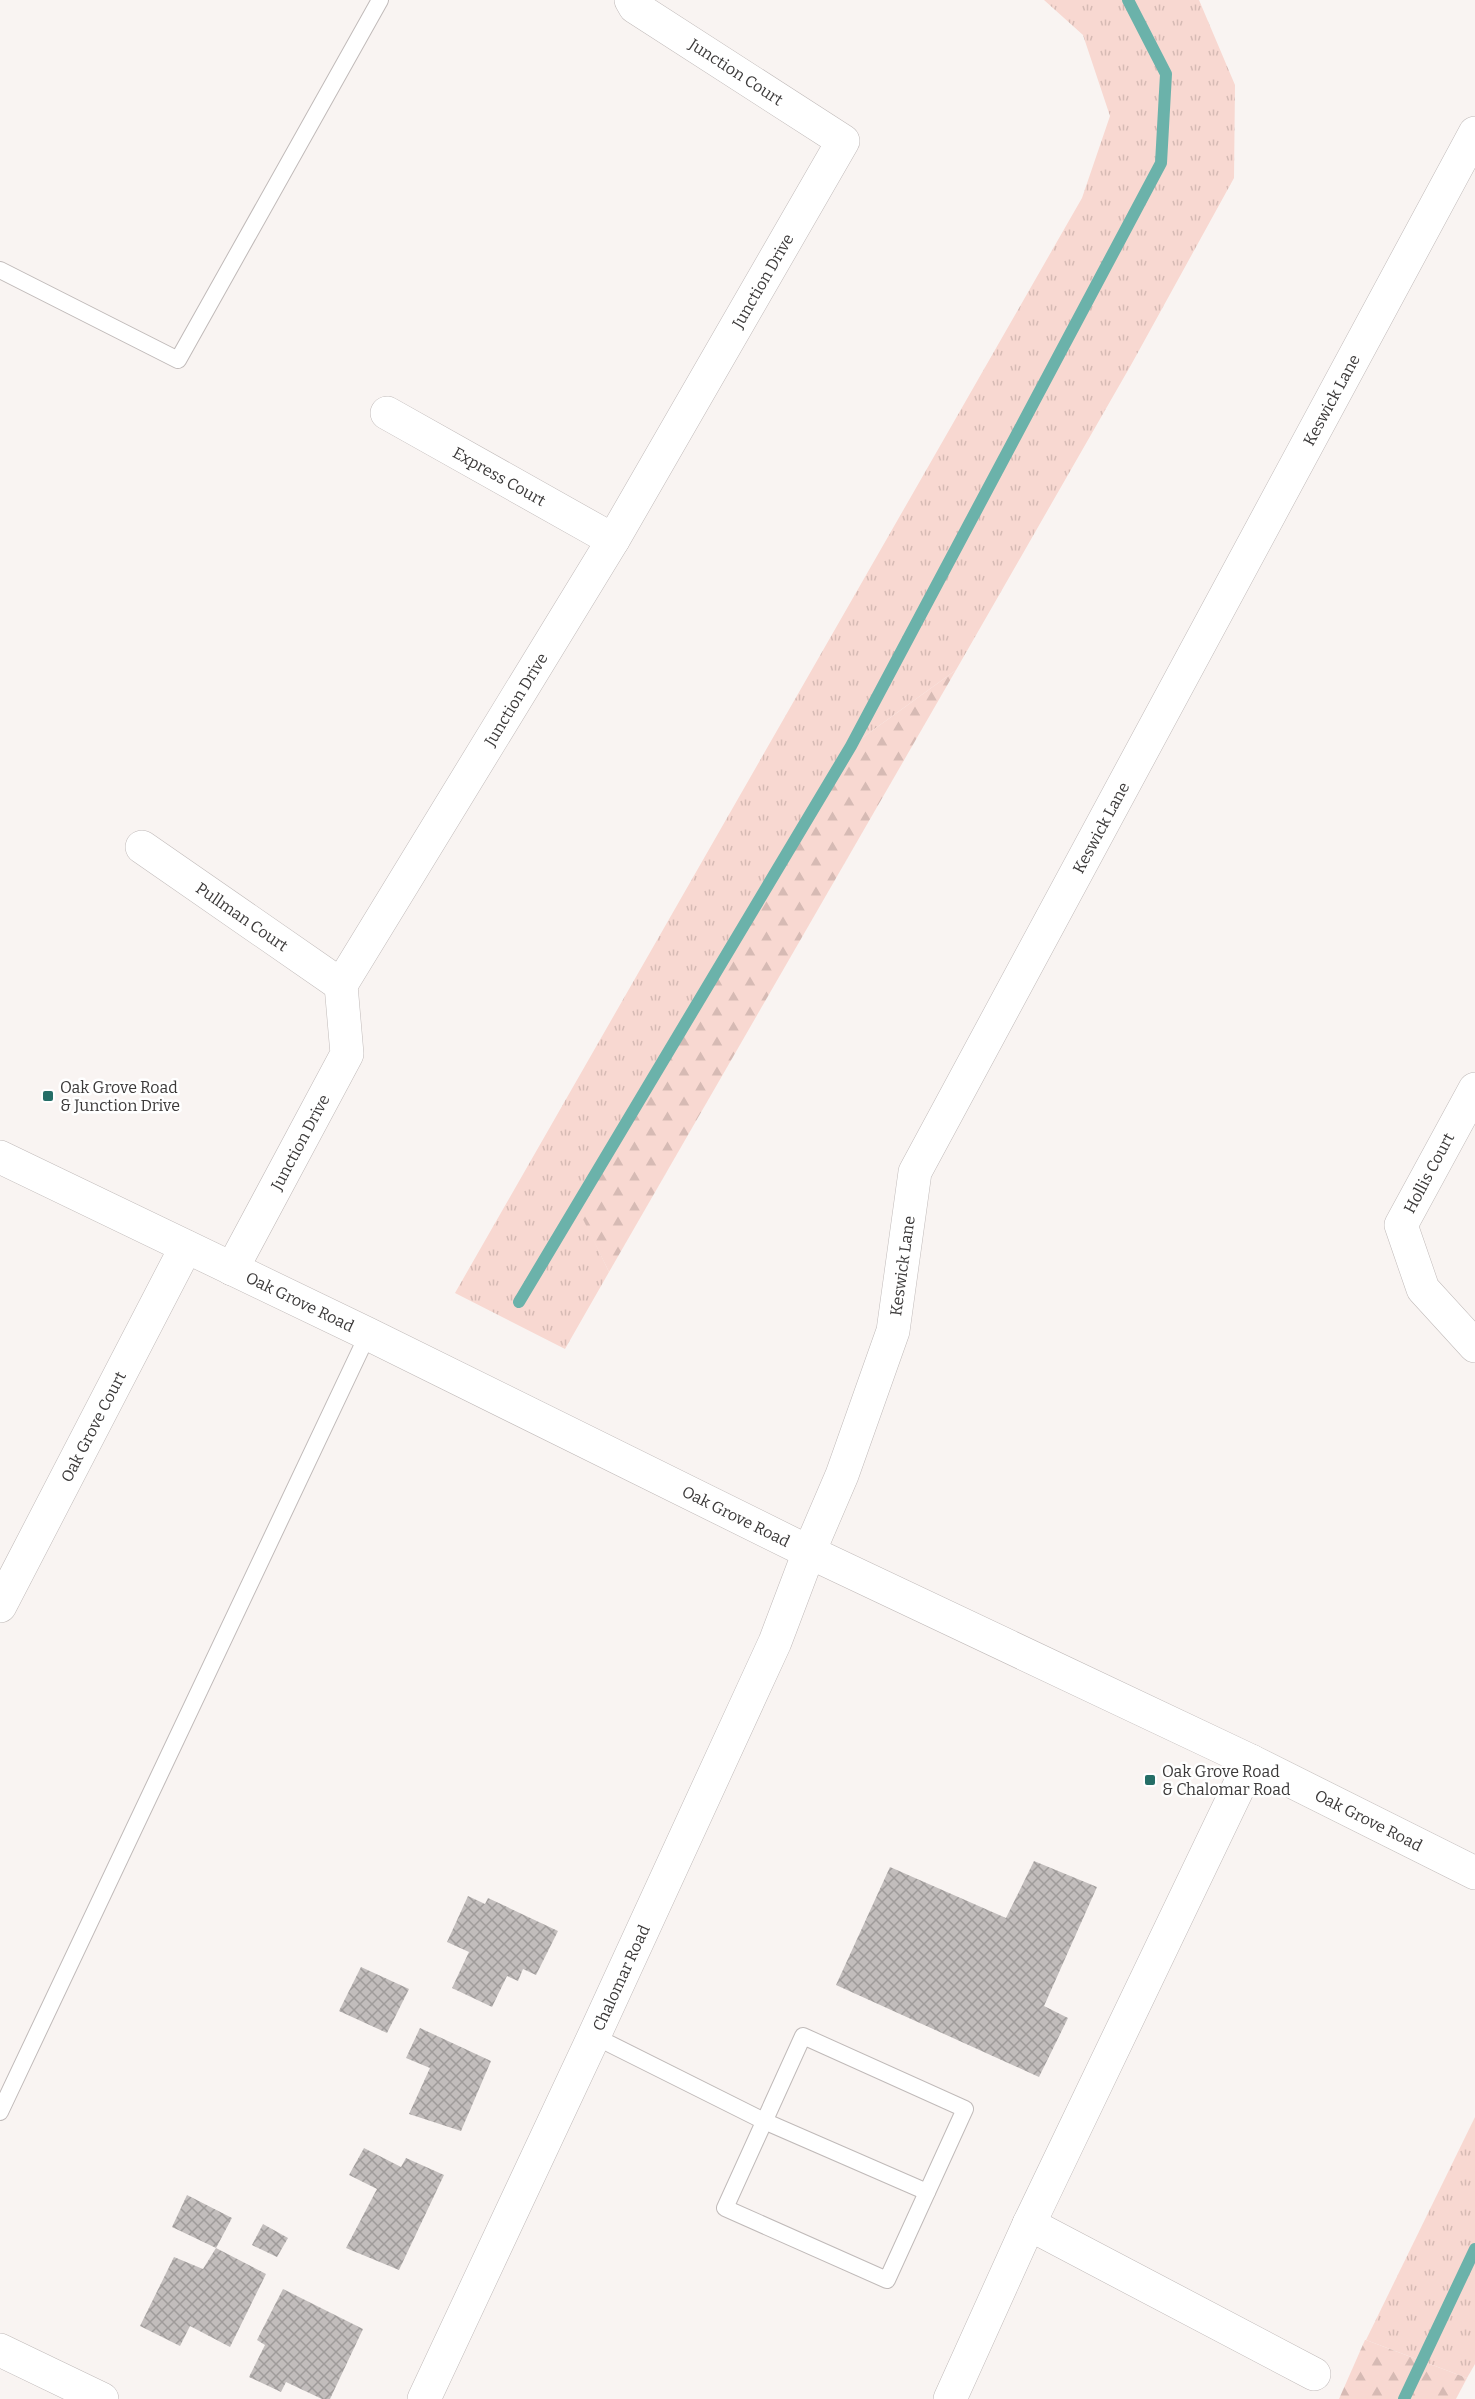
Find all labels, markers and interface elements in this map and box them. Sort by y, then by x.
street label: Junction Court [685,34,787,110]
street label: Junction Drive [727,230,797,332]
street label: Keswick Lane [1299,351,1364,449]
street label: Express Court [450,443,549,510]
street label: Junction Drive [479,649,551,750]
street label: Keswick Lane [1068,779,1133,876]
street label: Pullman Court [193,878,292,955]
place label: Oak Grove Road & Junction Drive [60,1078,180,1115]
marker: Oak Grove Road & Junction Drive [41,1089,55,1103]
street label: Junction Drive [266,1091,333,1194]
street label: Hollis Court [1400,1129,1458,1216]
street label: Keswick Lane [886,1215,918,1317]
street label: Oak Grove Road [243,1267,358,1336]
street label: Oak Grove Court [56,1368,130,1485]
street label: Oak Grove Road [679,1481,794,1551]
place label: Oak Grove Road & Chalomar Road [1162,1762,1291,1799]
marker: Oak Grove Road & Chalomar Road [1143,1773,1157,1787]
street label: Oak Grove Road [1312,1785,1426,1855]
street label: Chalomar Road [588,1921,653,2034]

